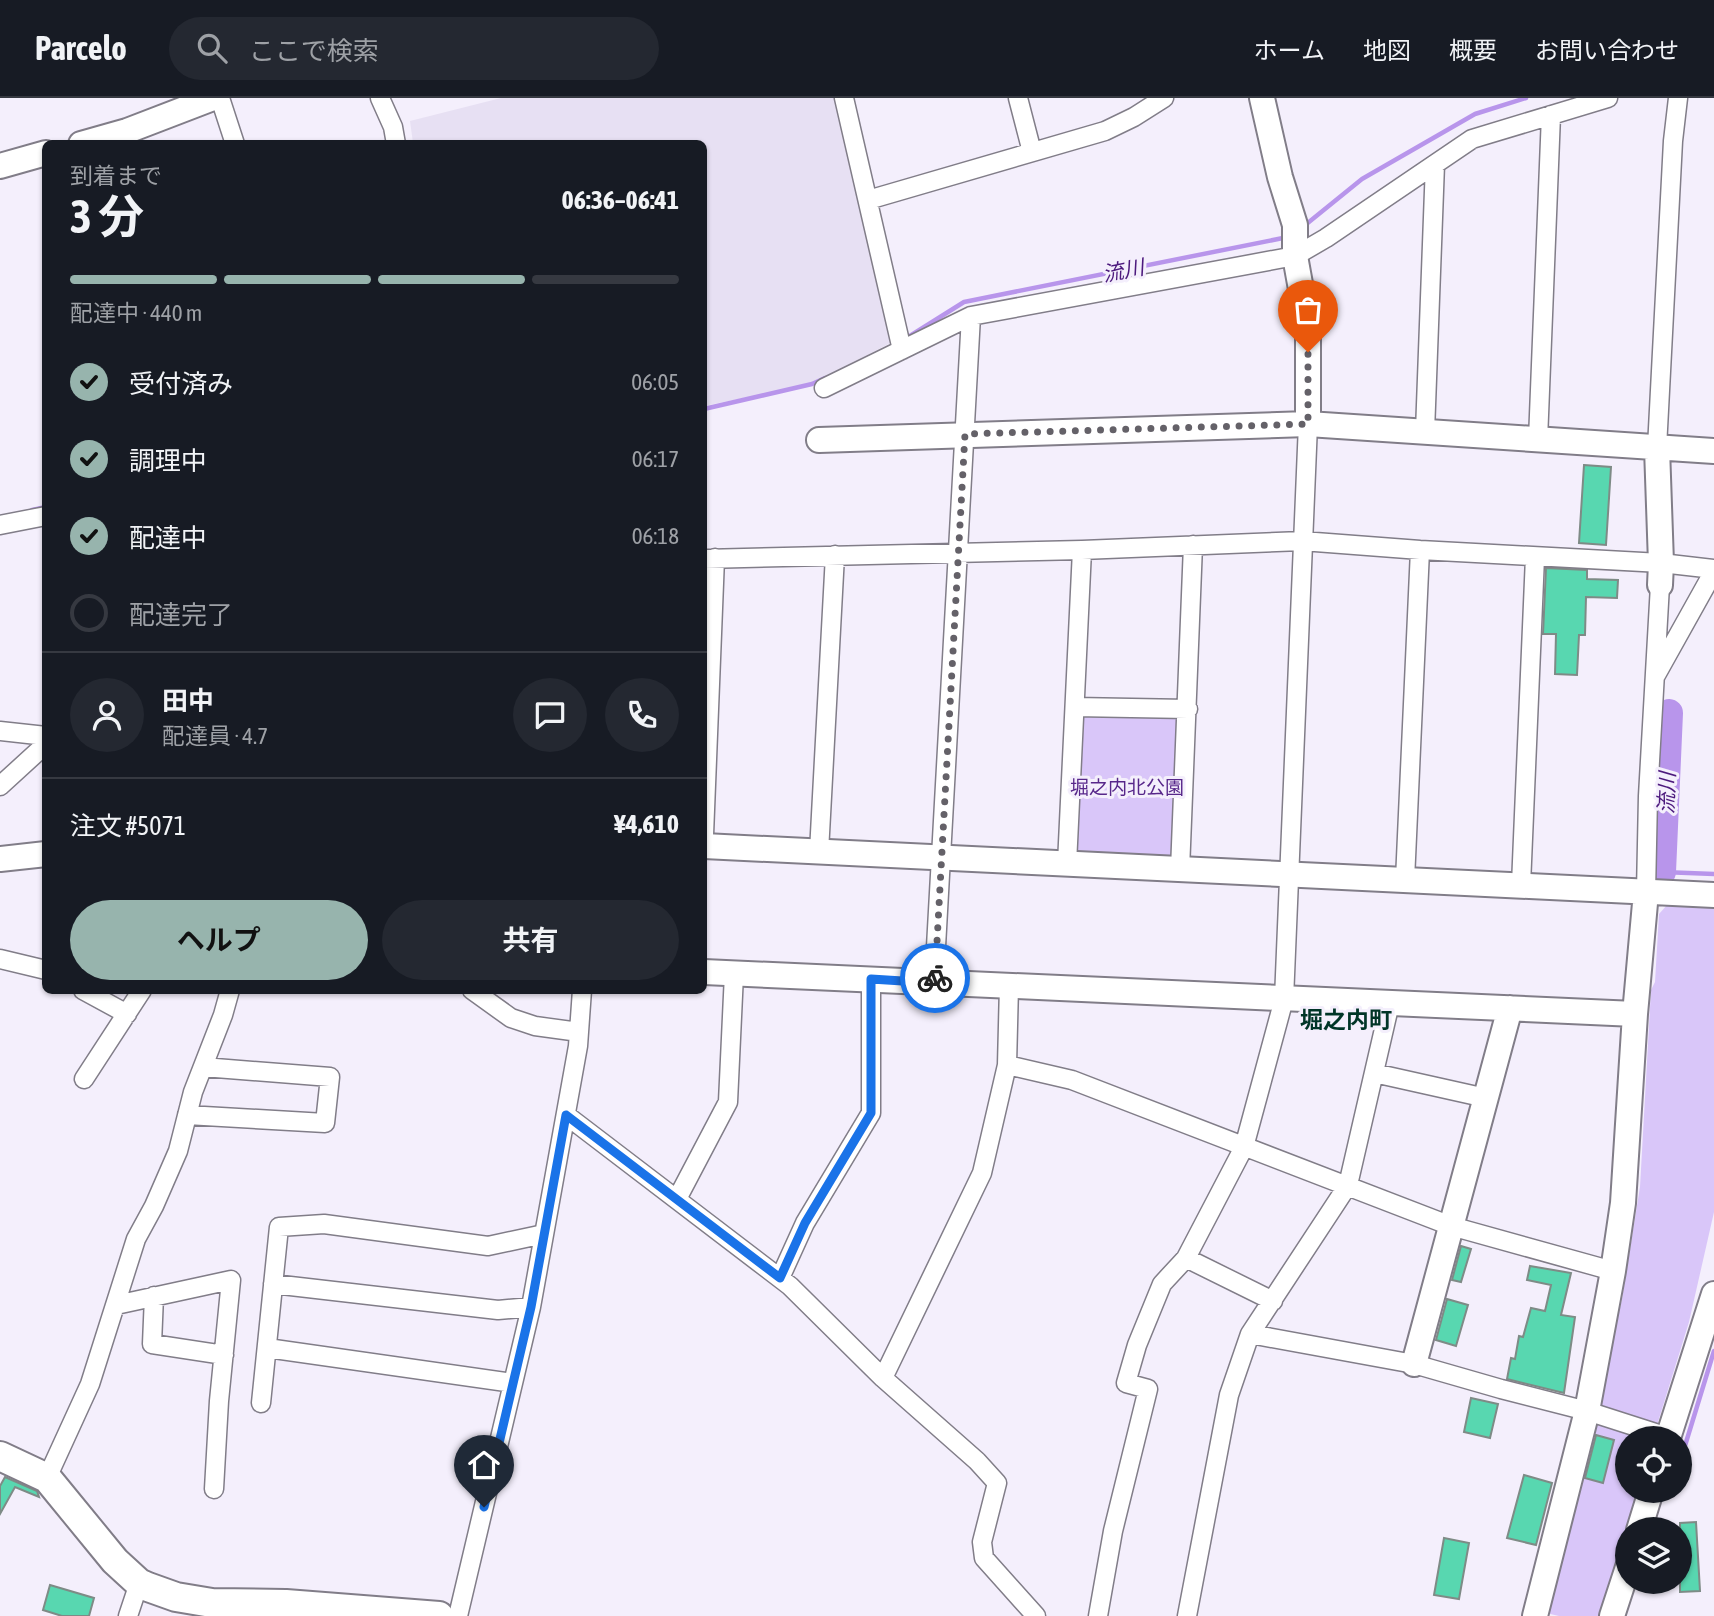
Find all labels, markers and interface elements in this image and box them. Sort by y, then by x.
search box [169,17,659,80]
text: Parcelo [35,29,127,67]
icon: search [193,29,231,67]
text: ここで検索 [249,36,379,66]
text: ホーム [1254,37,1325,64]
text: 地図 [1363,37,1411,64]
text: 概要 [1449,37,1497,64]
text: お問い合わせ [1535,37,1679,64]
text: 到着まで [70,163,162,189]
text: 06:36–06:41 [562,185,679,215]
text: 3 分 [70,190,144,243]
water label: 流川 [1100,254,1148,286]
pin [1278,280,1338,352]
icon: bag [1289,291,1327,329]
text: 配達中 · 440 m [70,300,202,326]
icon: check [70,363,108,401]
text: 受付済み [129,369,233,399]
text: 06:05 [631,369,679,395]
icon: check [70,440,108,478]
text: 調理中 [129,446,207,476]
text: 06:17 [632,446,679,472]
icon: check [70,517,108,555]
text: 配達中 [129,523,207,553]
text: 06:18 [632,523,679,549]
text: 配達完了 [129,600,233,630]
button: person [70,678,144,752]
button: chat [513,678,587,752]
button: phone [605,678,679,752]
text: 田中 [162,686,214,716]
text: 配達員 · 4.7 [162,723,268,749]
water label: 流川 [1653,770,1679,814]
park label: 堀之内北公園 [1070,776,1184,798]
text: ¥4,610 [614,809,679,839]
text: 注文 #5071 [70,811,186,841]
button: ヘルプ [70,900,368,980]
button: 共有 [382,900,679,980]
courier [900,943,970,1013]
icon: bike [916,959,954,997]
district label: 堀之内町 [1300,1007,1392,1033]
map controls [1615,1426,1692,1594]
button: locate [1615,1426,1692,1503]
pin [454,1435,514,1507]
icon: home [465,1446,503,1484]
button: layers [1615,1517,1692,1594]

